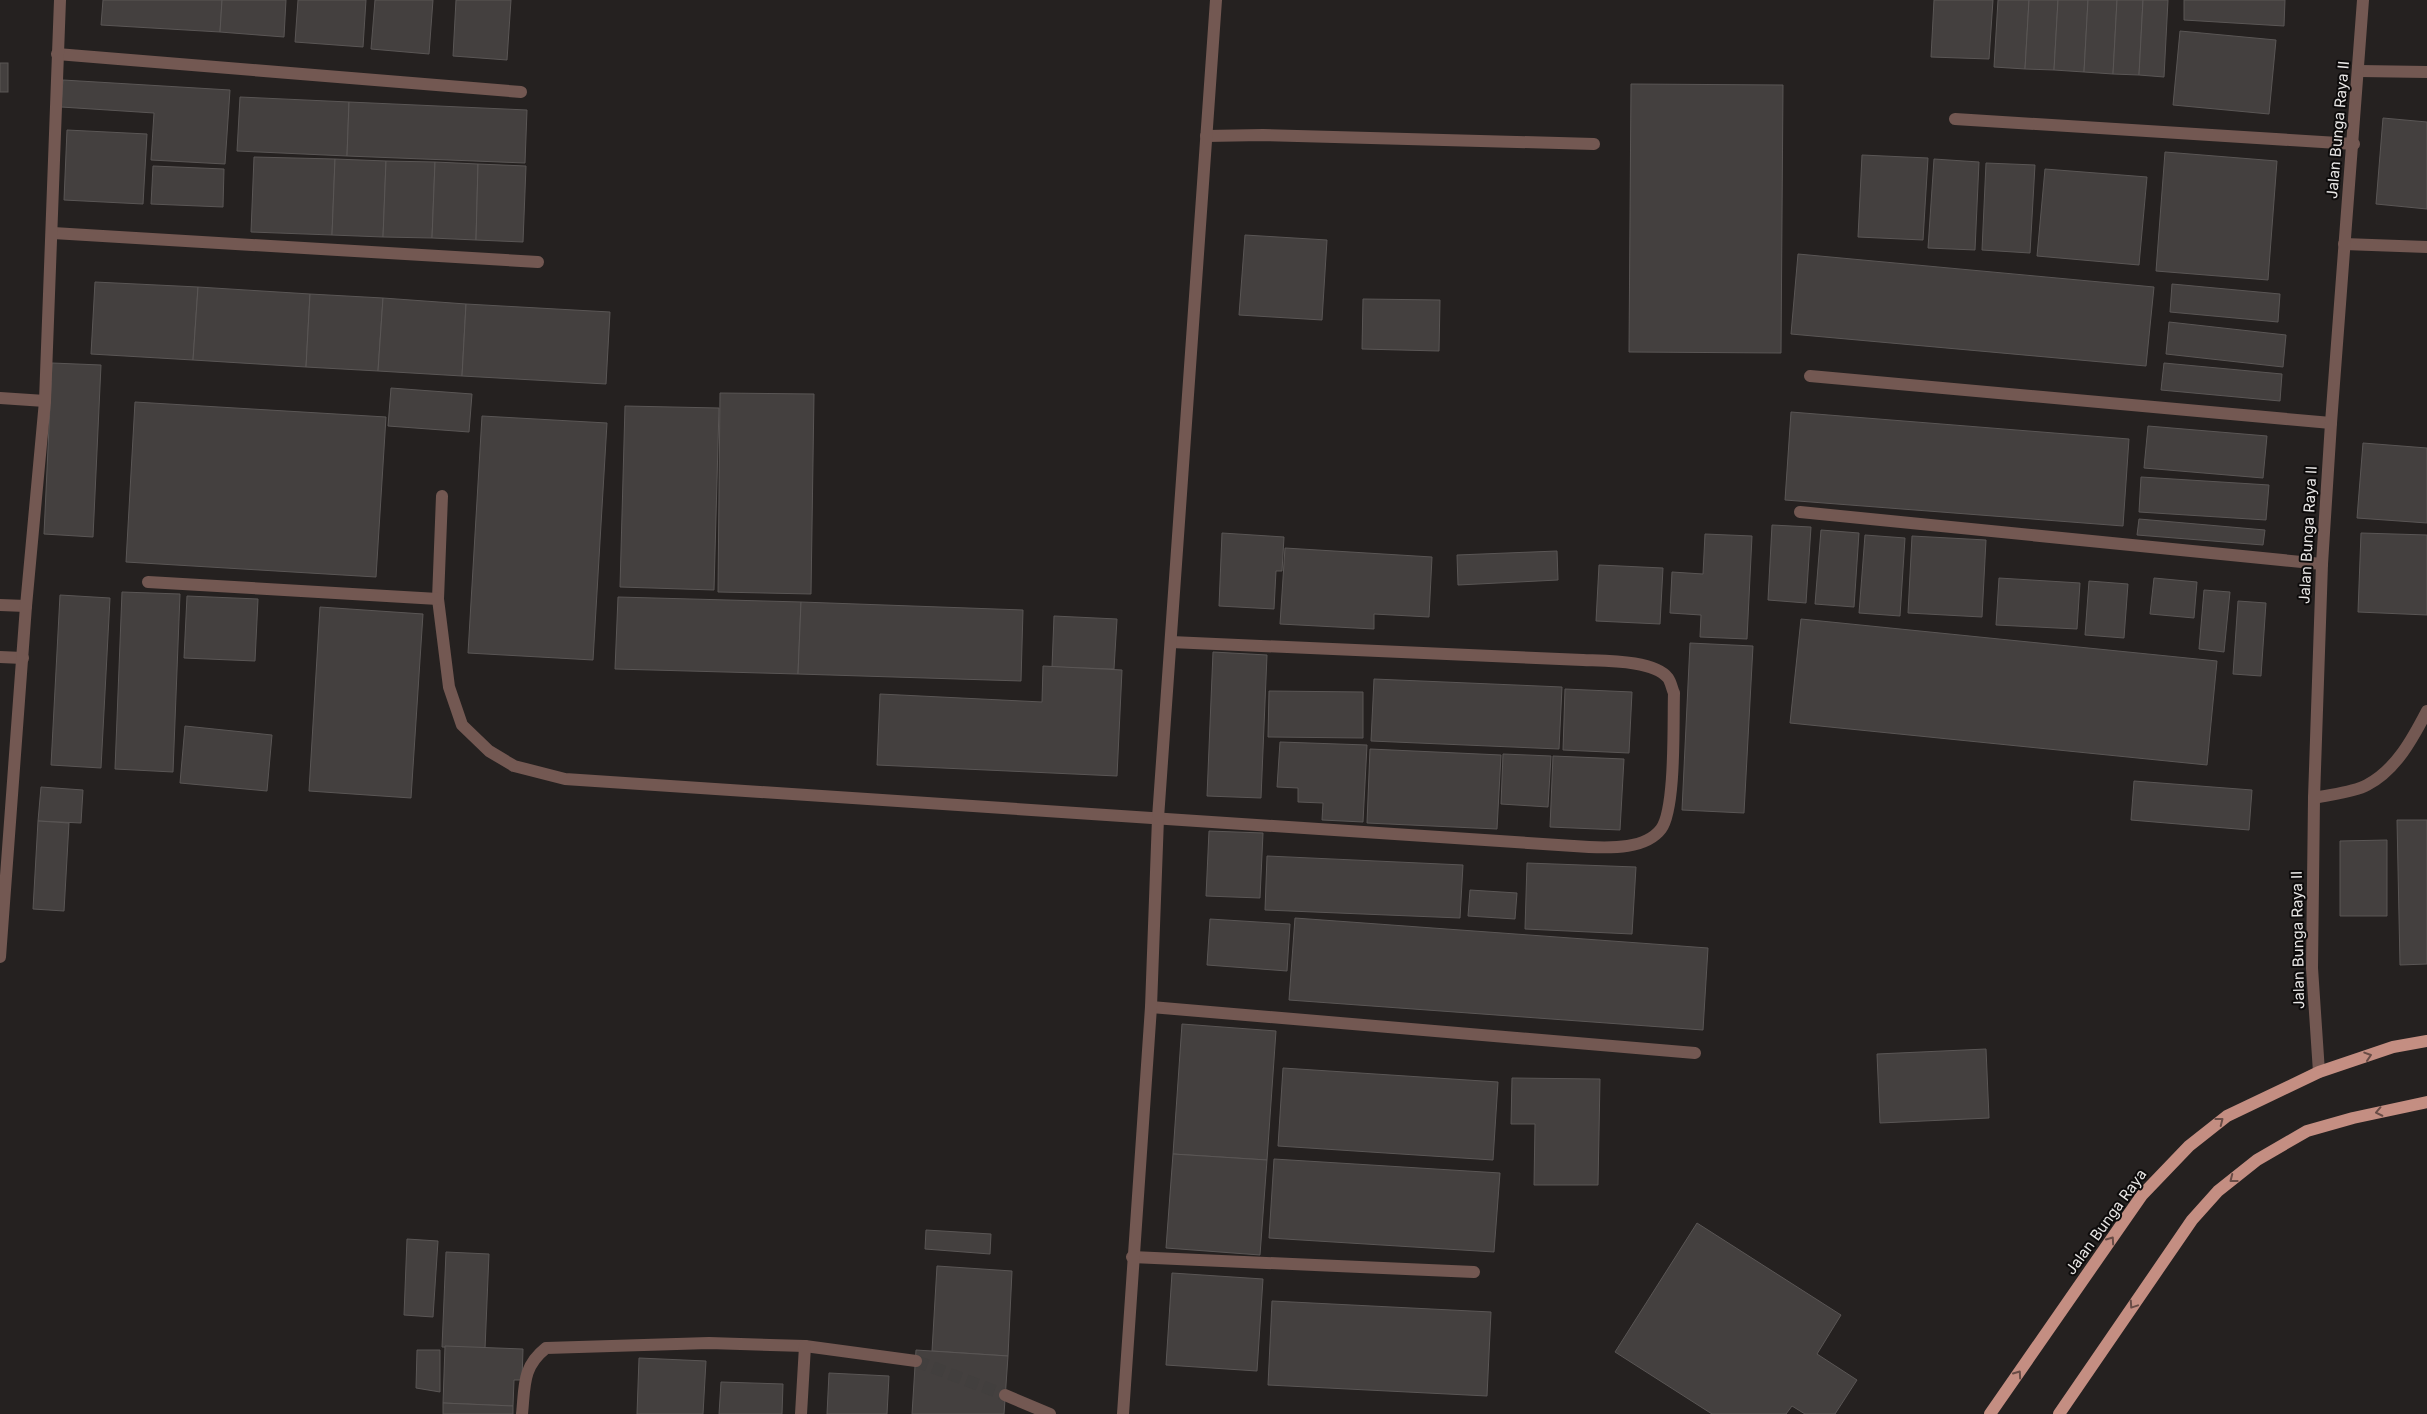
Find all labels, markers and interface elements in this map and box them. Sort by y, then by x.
street label: Jalan Bunga Raya II [2322,60,2353,200]
street label: Jalan Bunga Raya II [2294,465,2321,605]
street label: Jalan Bunga Raya II [2287,871,2308,1009]
one-way arrow [2363,1051,2371,1061]
one-way arrow [2375,1106,2384,1117]
one-way arrow [2214,1119,2223,1127]
street label: Jalan Bunga Raya [2061,1165,2150,1278]
one-way arrow [2230,1173,2239,1182]
one-way arrow [2105,1236,2114,1246]
one-way arrow [2130,1300,2139,1309]
one-way arrow [2012,1370,2021,1380]

